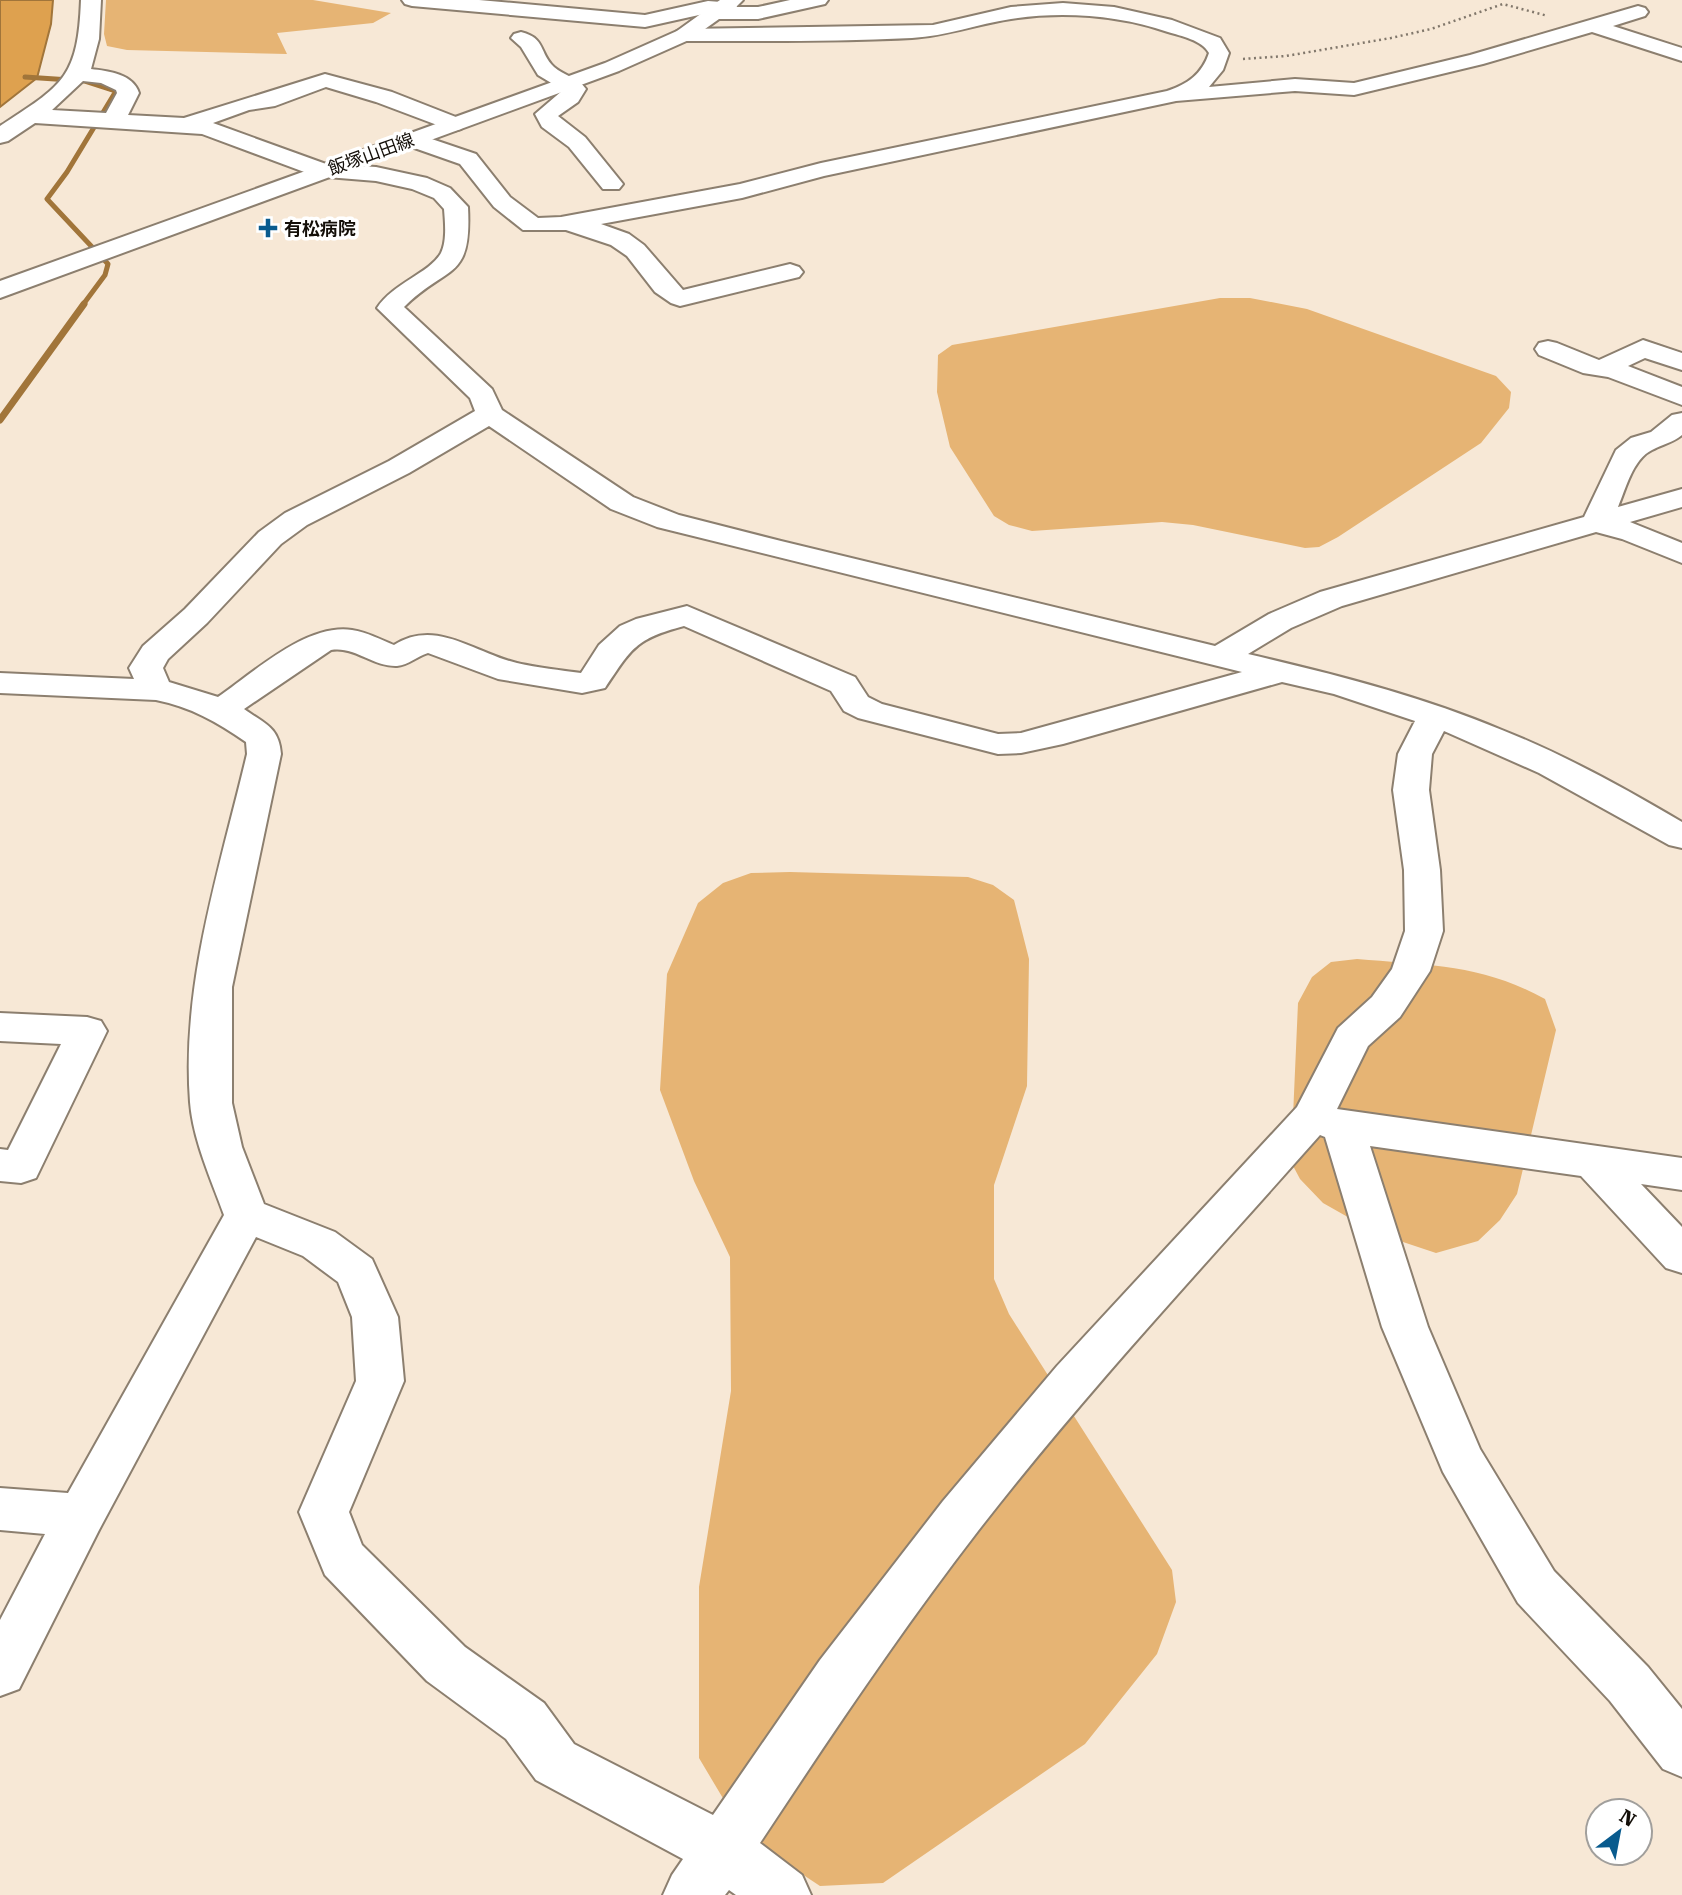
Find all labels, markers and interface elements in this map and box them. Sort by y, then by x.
street label: 飯塚山田線 [325,129,417,179]
marker: 有松病院 [258,218,278,238]
place label: 有松病院 [284,218,356,239]
north arrow [1584,1797,1654,1867]
text: N [1615,1804,1640,1832]

